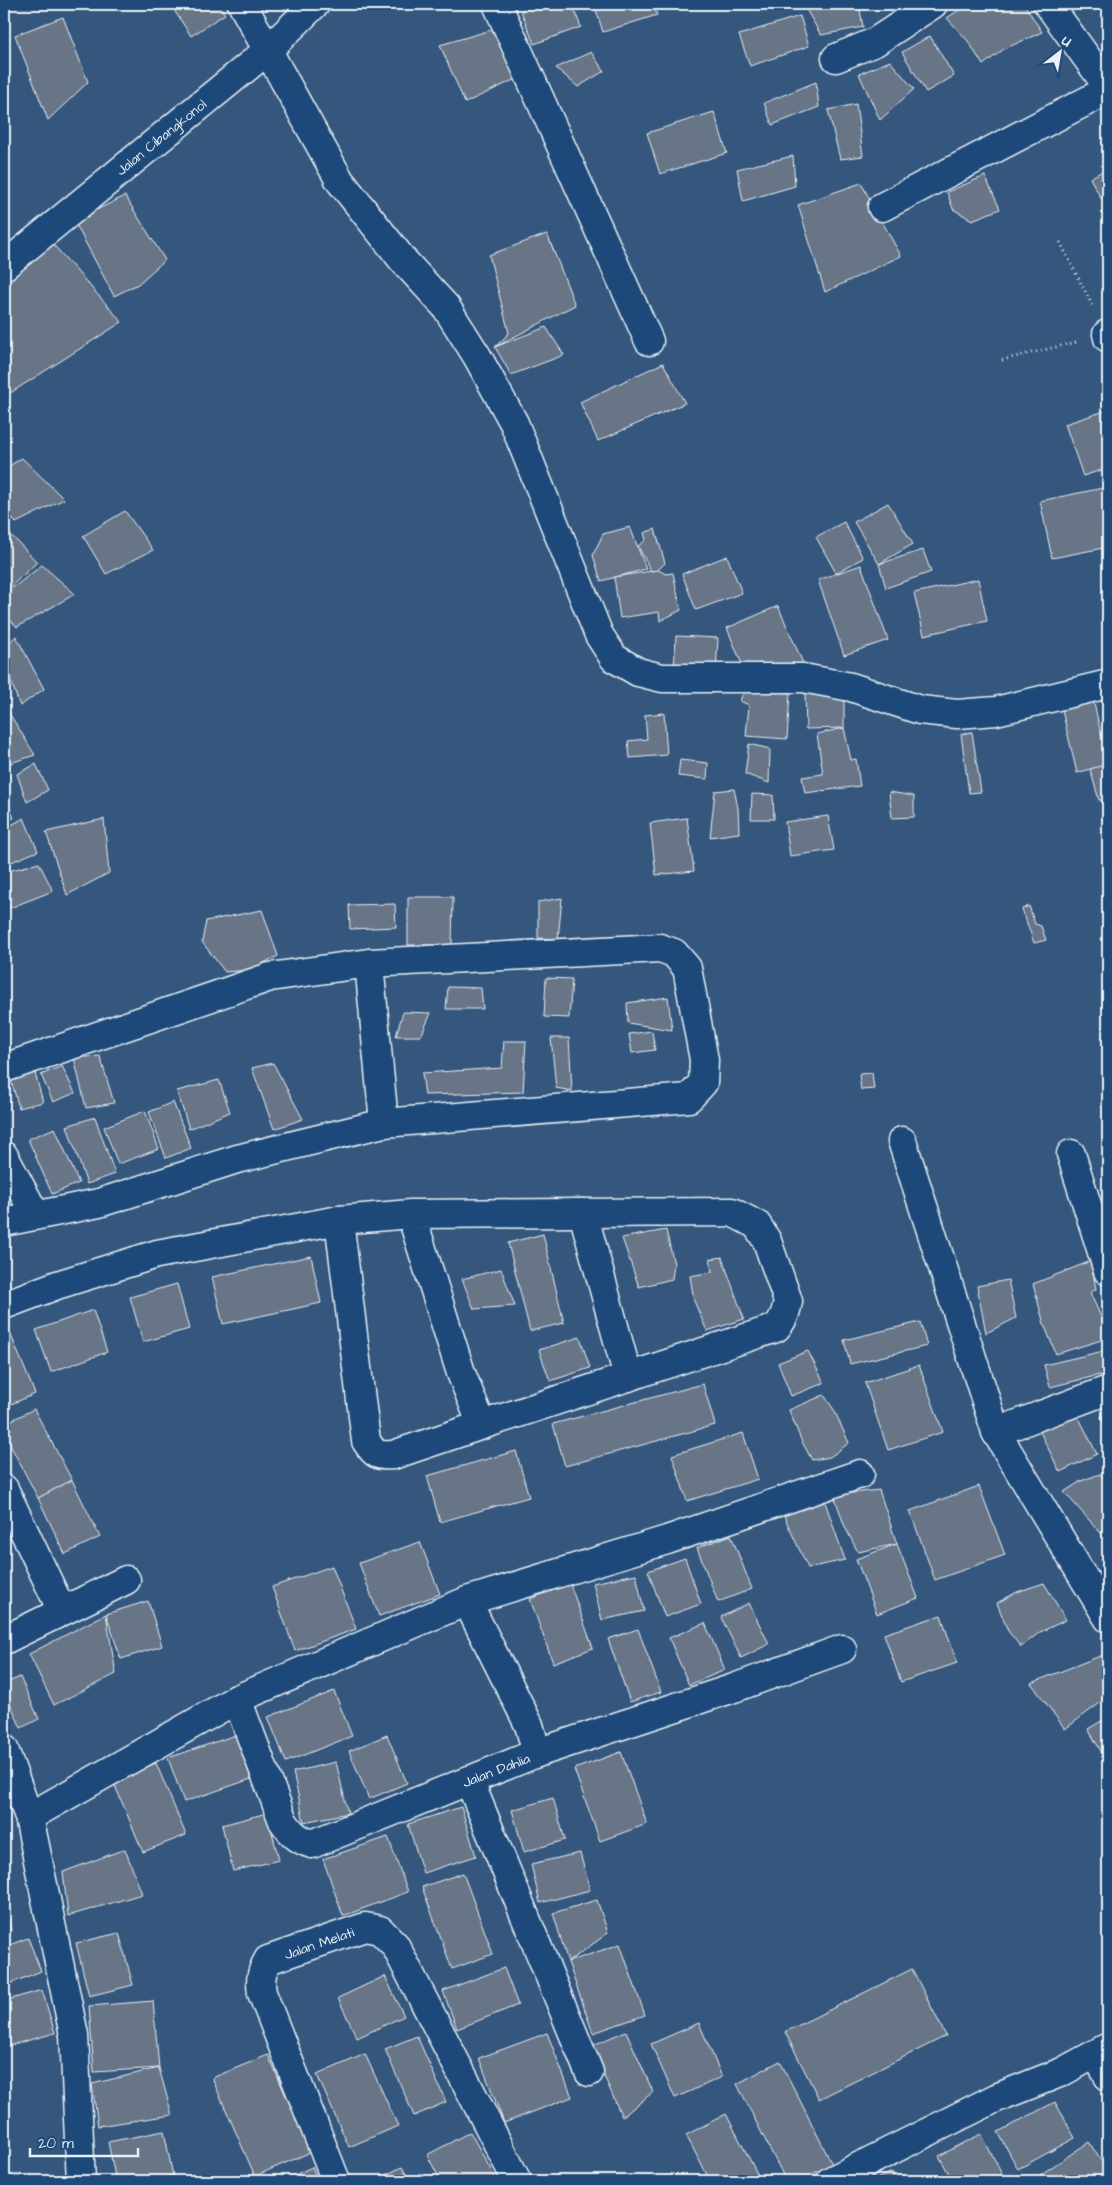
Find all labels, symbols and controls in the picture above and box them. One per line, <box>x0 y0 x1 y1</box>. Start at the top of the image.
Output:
north arrow <box>1034 28 1084 78</box>
text: U <box>1058 31 1075 52</box>
street label: Jalan Cibangkonol <box>112 95 211 181</box>
street label: Jalan Dahlia <box>460 1749 533 1793</box>
street label: Jalan Melati <box>282 1923 357 1965</box>
scale bar <box>30 2125 138 2157</box>
text: 20 m <box>38 2133 74 2154</box>

